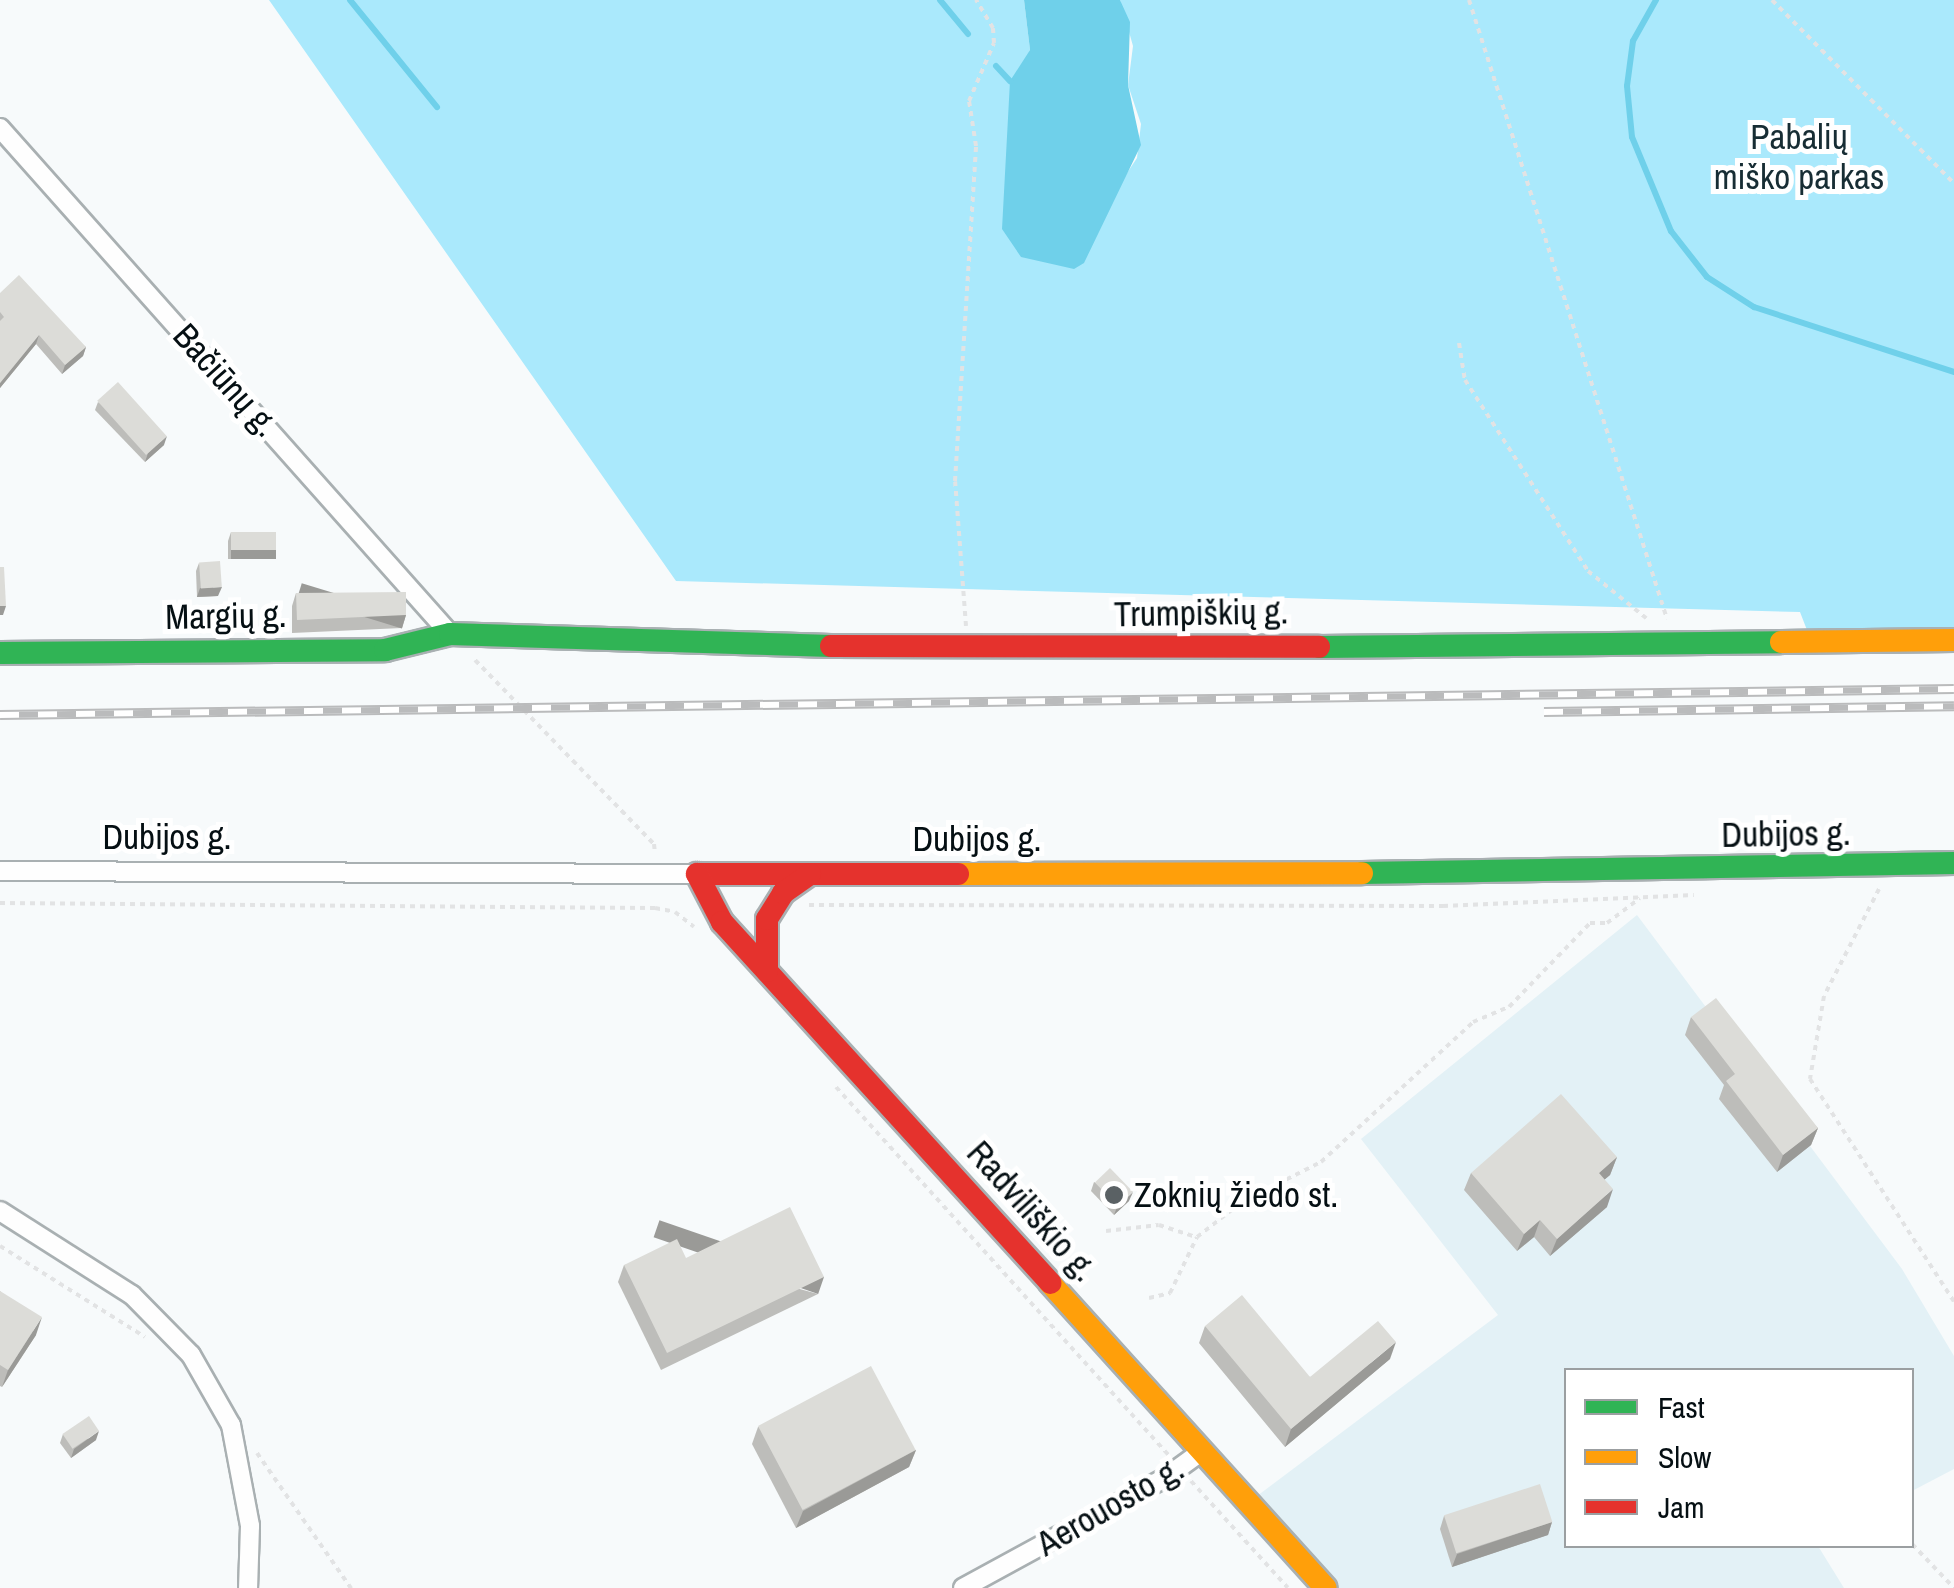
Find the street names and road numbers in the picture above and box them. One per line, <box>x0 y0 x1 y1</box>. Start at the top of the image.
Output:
street label: Bačiūnų g. <box>164 315 288 445</box>
street label: Trumpiškių g. <box>1113 590 1289 636</box>
street label: Margių g. <box>165 594 287 638</box>
street label: Dubijos g. <box>1721 812 1851 856</box>
street label: Dubijos g. <box>102 816 232 858</box>
street label: Dubijos g. <box>912 818 1042 860</box>
street label: Radviliškio g. <box>958 1132 1106 1290</box>
street label: Aerouosto g. <box>1029 1447 1191 1565</box>

